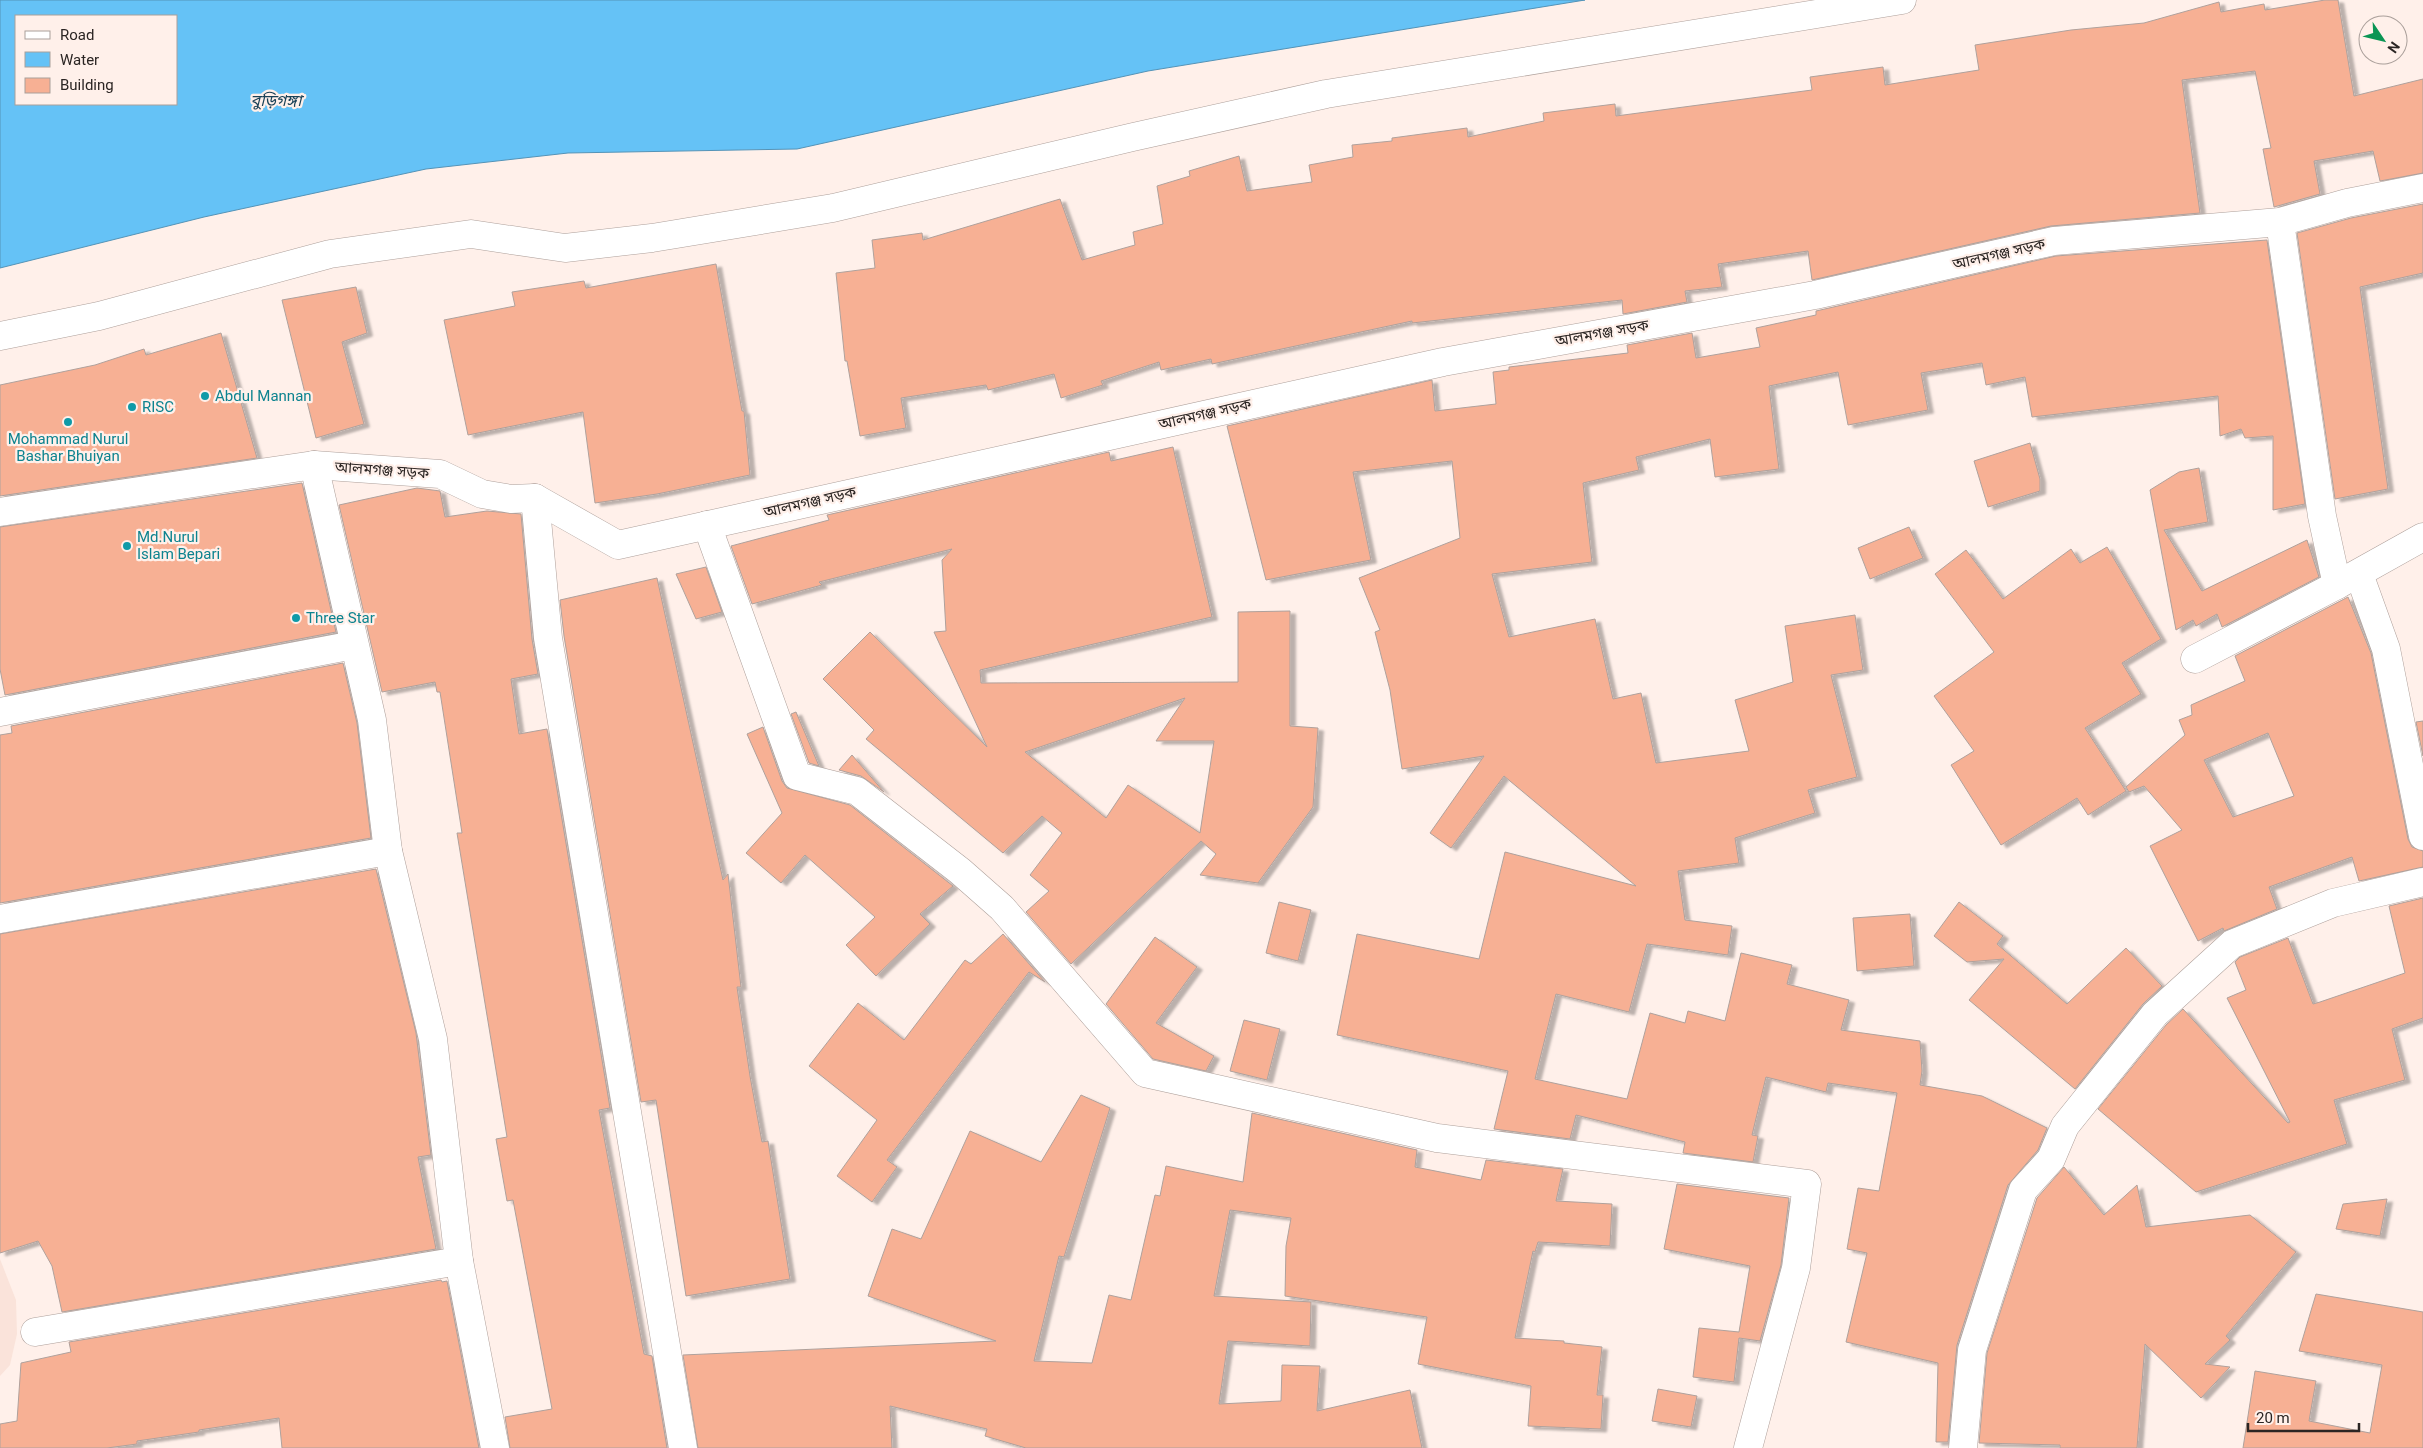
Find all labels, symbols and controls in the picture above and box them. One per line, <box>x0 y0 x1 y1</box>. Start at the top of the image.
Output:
legend <box>15 15 178 105</box>
north arrow <box>2358 15 2408 65</box>
text: Road <box>60 26 94 44</box>
text: N <box>2384 39 2403 56</box>
text: Water <box>60 51 99 69</box>
text: Building <box>60 76 114 94</box>
water label: বুড়িগঙ্গা <box>251 91 304 110</box>
street label: আলমগঞ্জ সড়ক <box>1950 234 2048 274</box>
street label: আলমগঞ্জ সড়ক <box>1553 316 1651 350</box>
place label: Abdul Mannan <box>215 387 312 405</box>
marker: Abdul Mannan <box>199 390 211 402</box>
street label: আলমগঞ্জ সড়ক <box>1156 394 1254 434</box>
place label: RISC <box>142 398 174 416</box>
marker: RISC <box>126 401 138 413</box>
marker: Mohammad Nurul Bashar Bhuiyan <box>62 416 74 428</box>
place label: Mohammad Nurul Bashar Bhuiyan <box>8 430 128 465</box>
street label: আলমগঞ্জ সড়ক <box>333 458 431 482</box>
street label: আলমগঞ্জ সড়ক <box>761 482 859 522</box>
place label: Md.Nurul Islam Bepari <box>137 528 220 563</box>
marker: Md.Nurul Islam Bepari <box>121 540 133 552</box>
place label: Three Star <box>306 609 375 627</box>
marker: Three Star <box>290 612 302 624</box>
scale bar <box>2248 1400 2359 1432</box>
text: 20 m <box>2256 1409 2290 1427</box>

